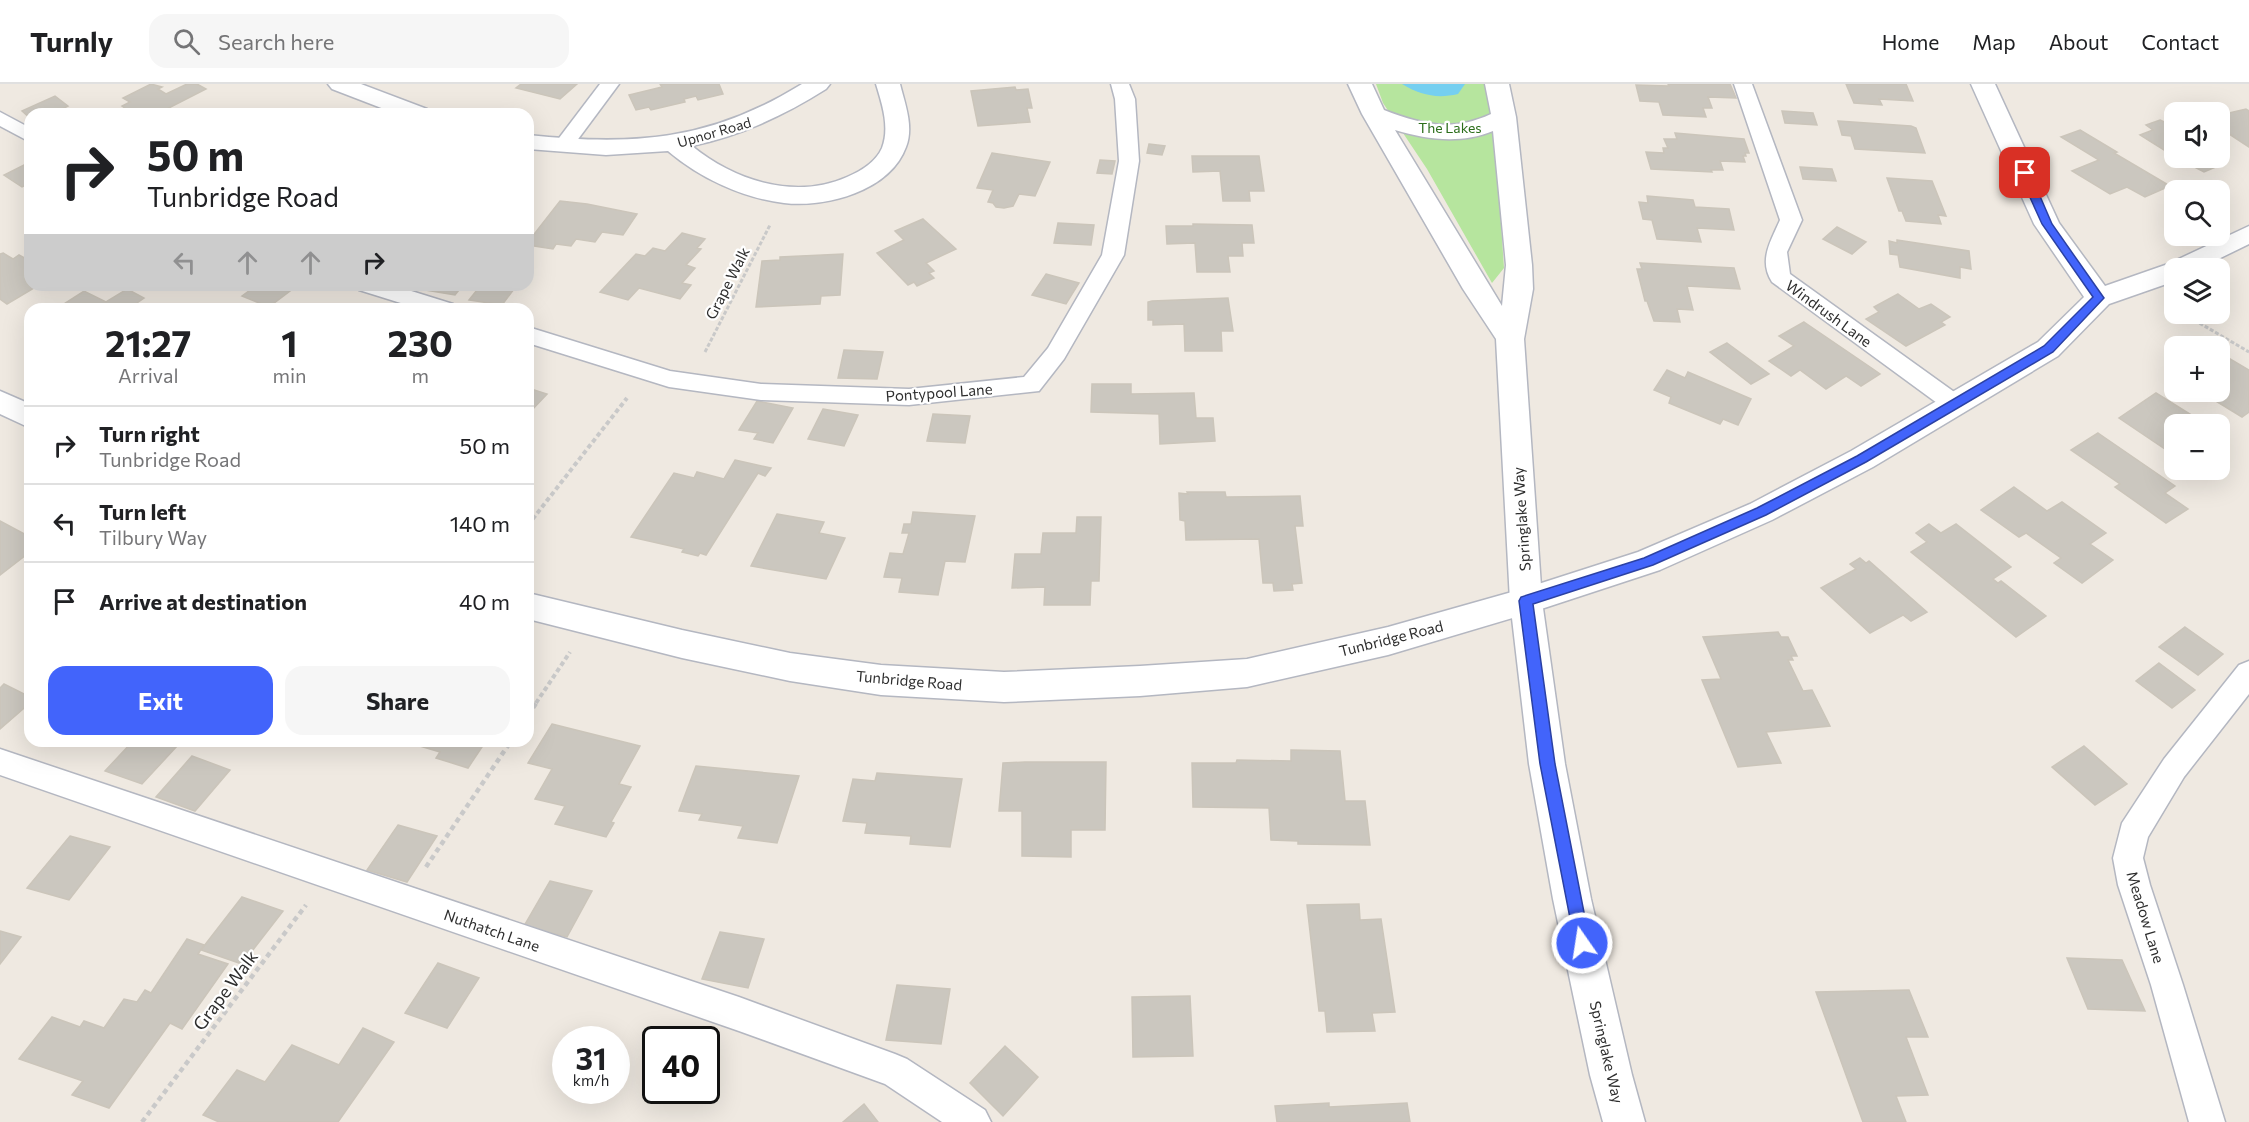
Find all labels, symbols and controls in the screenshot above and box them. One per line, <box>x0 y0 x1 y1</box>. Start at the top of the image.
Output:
search box <box>149 14 569 68</box>
text: Turnly <box>30 24 113 58</box>
icon: search <box>170 25 203 58</box>
text: Search here <box>218 28 334 55</box>
text: Home <box>1882 29 1939 54</box>
text: Map <box>1972 29 2016 54</box>
text: About <box>2049 29 2108 54</box>
text: Contact <box>2141 29 2219 54</box>
map controls <box>2164 102 2230 480</box>
button: sound <box>2164 102 2230 168</box>
street label: Upnor Road <box>675 113 753 151</box>
park label: The Lakes <box>1418 119 1482 136</box>
text: 50 m <box>147 128 244 180</box>
icon: right <box>48 132 126 210</box>
pin <box>1999 147 2050 198</box>
icon: arrive <box>2008 156 2041 189</box>
text: Tunbridge Road <box>147 180 339 213</box>
button: search <box>2164 180 2230 246</box>
street label: Grape Walk <box>701 244 753 322</box>
icon: left <box>168 246 201 279</box>
icon: ahead <box>231 246 264 279</box>
icon: ahead <box>294 246 327 279</box>
icon: right <box>357 246 390 279</box>
button: layers <box>2164 258 2230 324</box>
street label: Windrush Lane <box>1782 276 1876 350</box>
text: 21:27 <box>105 320 191 364</box>
text: 1 <box>281 320 298 364</box>
text: 230 <box>388 320 453 364</box>
button: + <box>2164 336 2230 402</box>
text: Arrival <box>118 363 178 387</box>
text: min <box>272 363 307 387</box>
text: m <box>412 363 429 387</box>
street label: Pontypool Lane <box>885 379 993 405</box>
button: − <box>2164 414 2230 480</box>
text: Turn right <box>99 420 200 447</box>
icon: right <box>48 429 81 462</box>
text: 50 m <box>460 432 510 459</box>
text: Tunbridge Road <box>99 447 241 471</box>
street label: Springlake Way <box>1508 466 1534 572</box>
text: Turn left <box>99 498 186 525</box>
icon: left <box>48 507 81 540</box>
text: 140 m <box>450 510 510 537</box>
text: Tilbury Way <box>99 525 207 549</box>
icon: arrive <box>48 585 81 618</box>
text: Arrive at destination <box>99 588 307 615</box>
text: 40 m <box>459 588 510 615</box>
street label: Tunbridge Road <box>1337 616 1445 660</box>
button: Exit <box>48 666 273 735</box>
button: Share <box>285 666 510 735</box>
street label: Tunbridge Road <box>855 666 963 694</box>
street label: Meadow Lane <box>2123 869 2169 965</box>
street label: Nuthatch Lane <box>442 905 542 955</box>
position arrow <box>1550 911 1614 975</box>
street label: Grape Walk <box>188 946 262 1034</box>
street label: Springlake Way <box>1586 999 1628 1105</box>
speed limit sign: 40 <box>642 1026 720 1104</box>
text: 31 <box>575 1039 607 1076</box>
text: km/h <box>573 1071 609 1089</box>

